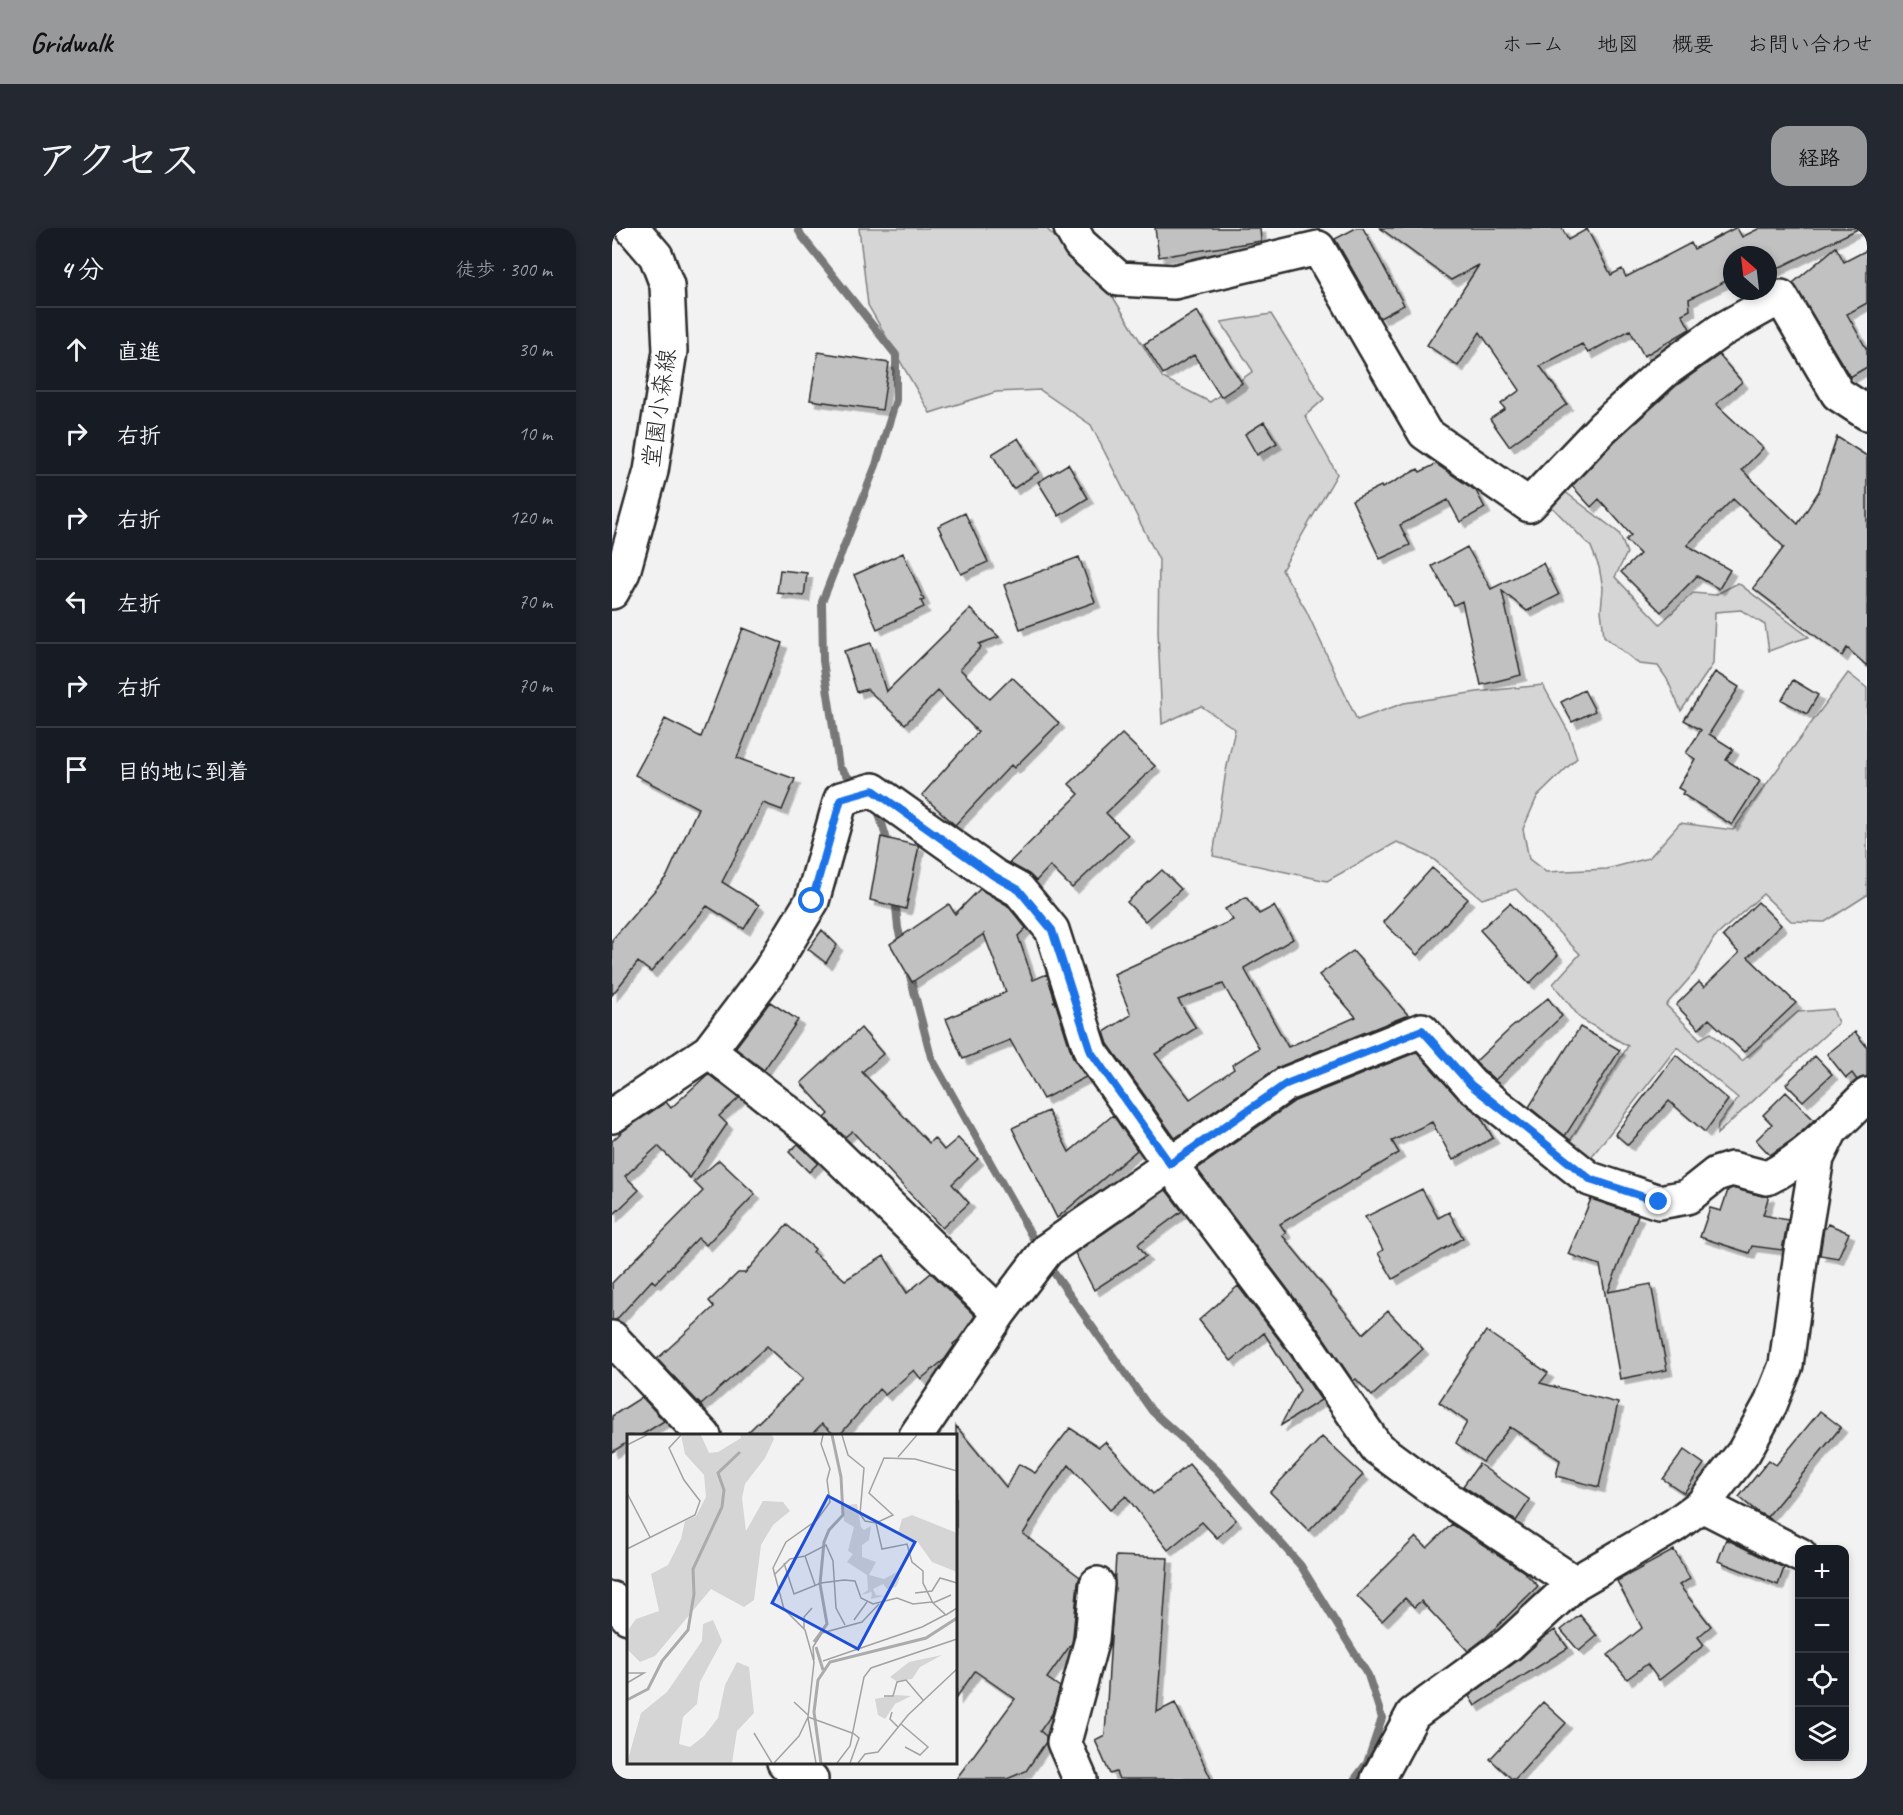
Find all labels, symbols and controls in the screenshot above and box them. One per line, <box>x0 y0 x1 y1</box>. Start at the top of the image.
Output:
text: Gridwalk <box>30 25 112 60</box>
text: ホーム <box>1502 31 1564 57</box>
text: 地図 <box>1597 31 1639 57</box>
text: 概要 <box>1672 31 1714 57</box>
text: お問い合わせ <box>1747 31 1873 57</box>
button: 経路 <box>1771 126 1867 186</box>
text: アクセス <box>36 134 201 187</box>
north arrow <box>1723 246 1777 300</box>
text: 4 分 <box>60 253 104 286</box>
text: 徒歩 · 300 m <box>456 257 552 282</box>
icon: ahead <box>60 333 93 366</box>
text: 30 m <box>518 337 552 362</box>
text: 直進 <box>117 338 161 366</box>
street label: 堂園小森線 <box>636 346 682 470</box>
icon: right <box>60 417 93 450</box>
text: 10 m <box>518 421 552 446</box>
text: 右折 <box>117 422 161 450</box>
icon: right <box>60 501 93 534</box>
text: 120 m <box>509 505 552 530</box>
text: 右折 <box>117 506 161 534</box>
icon: left <box>60 585 93 618</box>
text: 70 m <box>518 589 552 614</box>
text: 左折 <box>117 590 161 618</box>
icon: right <box>60 669 93 702</box>
text: 70 m <box>518 673 552 698</box>
text: 右折 <box>117 674 161 702</box>
icon: arrive <box>60 753 93 786</box>
text: 目的地に到着 <box>117 758 249 786</box>
route start <box>798 887 824 913</box>
route end <box>1645 1188 1671 1214</box>
inset map <box>627 1434 957 1764</box>
map controls <box>1795 1545 1849 1761</box>
button: + <box>1795 1545 1849 1599</box>
button: − <box>1795 1599 1849 1653</box>
button: locate <box>1795 1653 1849 1707</box>
button: layers <box>1795 1707 1849 1761</box>

